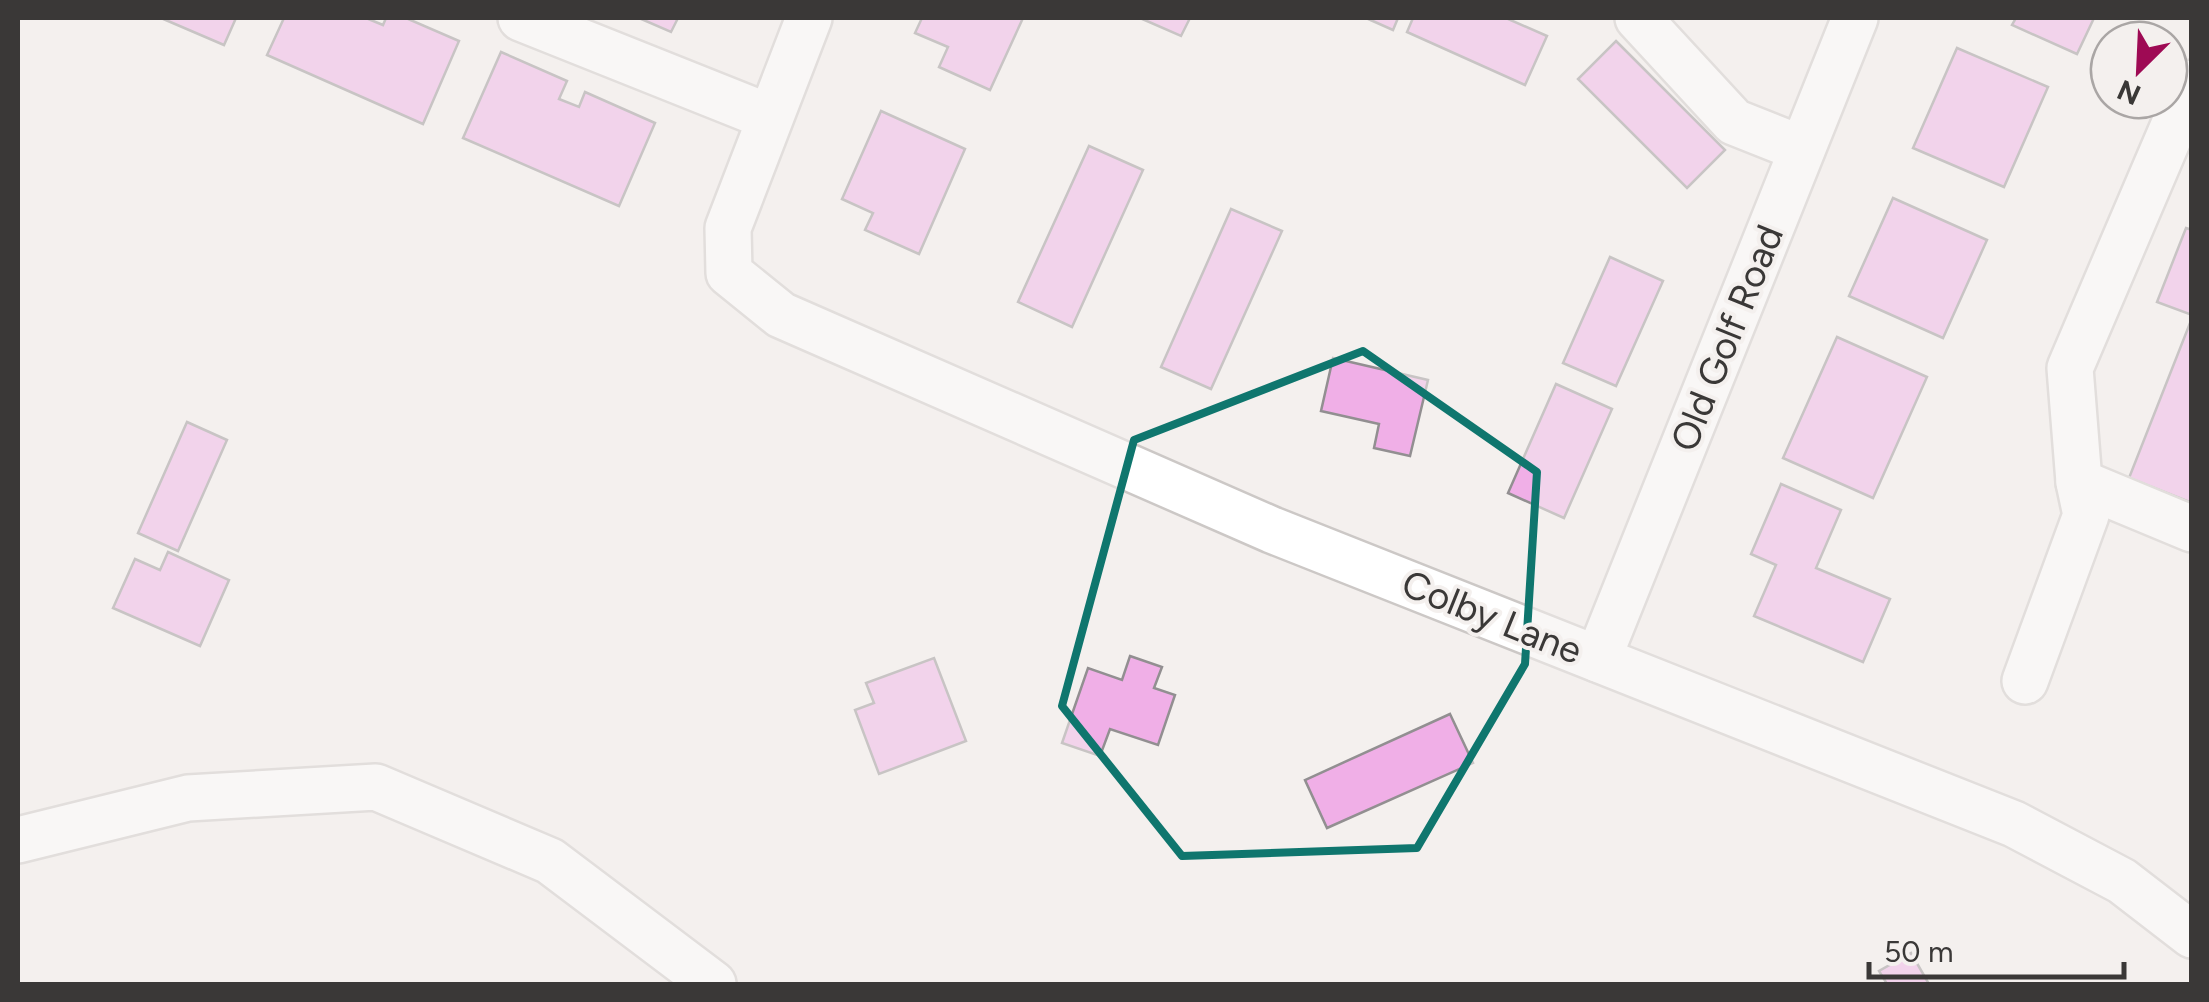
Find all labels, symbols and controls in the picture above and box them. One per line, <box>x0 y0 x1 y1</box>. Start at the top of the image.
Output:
north arrow <box>2089 20 2189 120</box>
text: N <box>2112 73 2146 113</box>
street label: Old Golf Road <box>1661 218 1793 458</box>
street label: Colby Lane <box>1395 560 1589 674</box>
scale bar <box>1869 917 2124 979</box>
text: 50 m <box>1884 933 1953 970</box>

